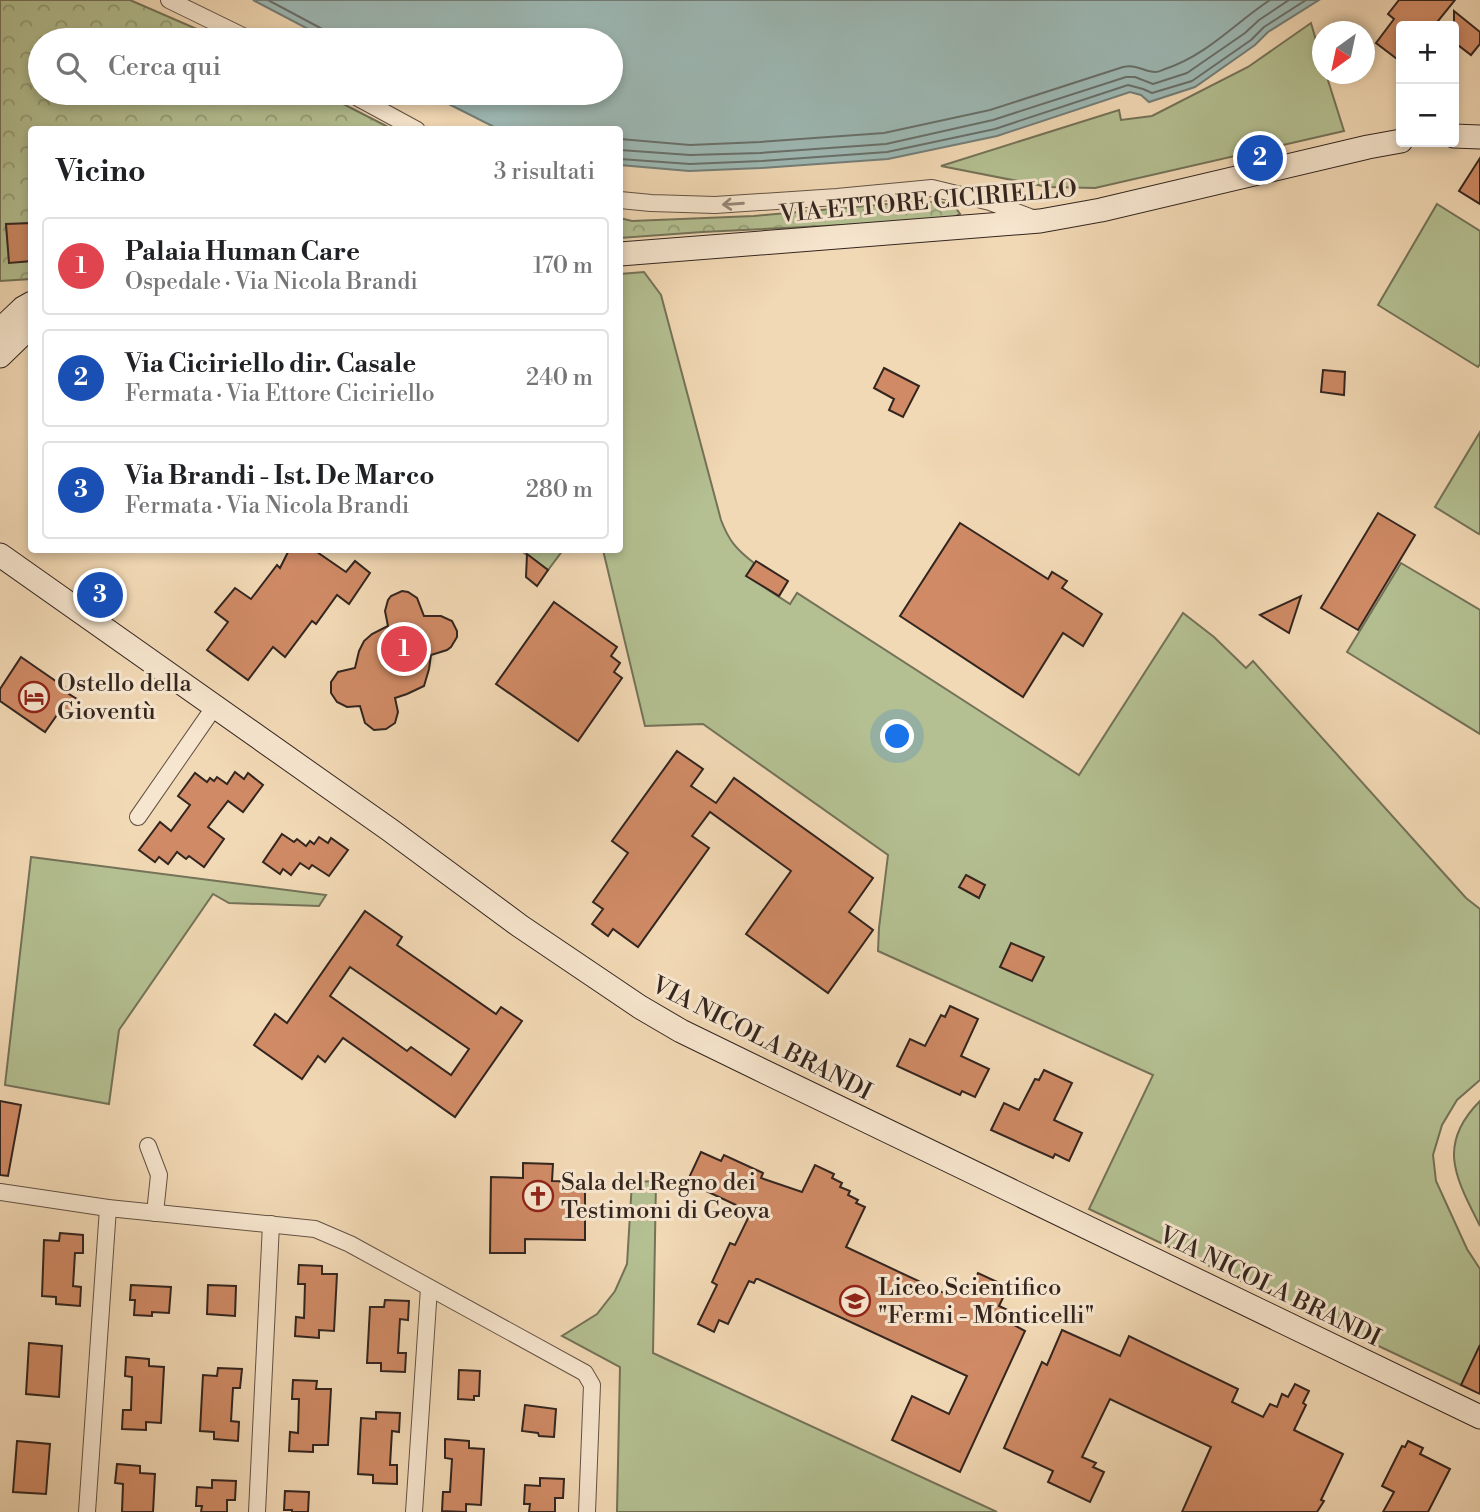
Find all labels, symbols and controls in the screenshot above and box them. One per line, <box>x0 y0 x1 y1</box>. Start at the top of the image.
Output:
north arrow <box>1312 21 1375 84</box>
map controls <box>1396 21 1459 147</box>
button: + <box>1396 21 1459 84</box>
search box <box>28 28 623 105</box>
icon: search <box>52 48 90 86</box>
text: Cerca qui <box>108 51 221 83</box>
button: − <box>1396 84 1459 147</box>
pin: 2 <box>1237 132 1283 184</box>
text: Vicino <box>56 153 146 191</box>
text: 3 risultati <box>494 158 595 186</box>
street label: VIA ETTORE CICIRIELLO <box>777 174 1078 230</box>
one-way arrow <box>722 197 745 210</box>
text: Palaia Human Care <box>125 236 360 268</box>
text: 1 <box>75 252 87 280</box>
text: 170 m <box>533 252 593 280</box>
text: Ospedale · Via Nicola Brandi <box>125 268 418 296</box>
text: Via Ciciriello dir. Casale <box>125 348 416 380</box>
text: 2 <box>74 364 88 392</box>
text: 240 m <box>526 364 593 392</box>
text: Fermata · Via Ettore Ciciriello <box>125 380 435 408</box>
text: Via Brandi - Ist. De Marco <box>125 460 435 492</box>
text: 3 <box>74 476 88 504</box>
text: 280 m <box>526 476 593 504</box>
text: Fermata · Via Nicola Brandi <box>125 492 409 520</box>
pin: 3 <box>77 569 123 621</box>
pin: 1 <box>381 623 427 675</box>
place label: Ostello della Gioventù <box>57 669 192 727</box>
hotel icon: Ostello della Gioventù <box>17 680 51 714</box>
your location <box>880 719 914 753</box>
street label: VIA NICOLA BRANDI <box>646 970 877 1107</box>
place label: Sala del Regno dei Testimoni di Geova <box>561 1168 771 1226</box>
church icon: Sala del Regno dei Testimoni di Geova <box>521 1179 555 1213</box>
street label: VIA NICOLA BRANDI <box>1153 1220 1385 1354</box>
place label: Liceo Scientifico "Fermi - Monticelli" <box>878 1273 1094 1331</box>
school or university icon: Liceo Scientifico "Fermi - Monticelli" <box>838 1284 872 1318</box>

